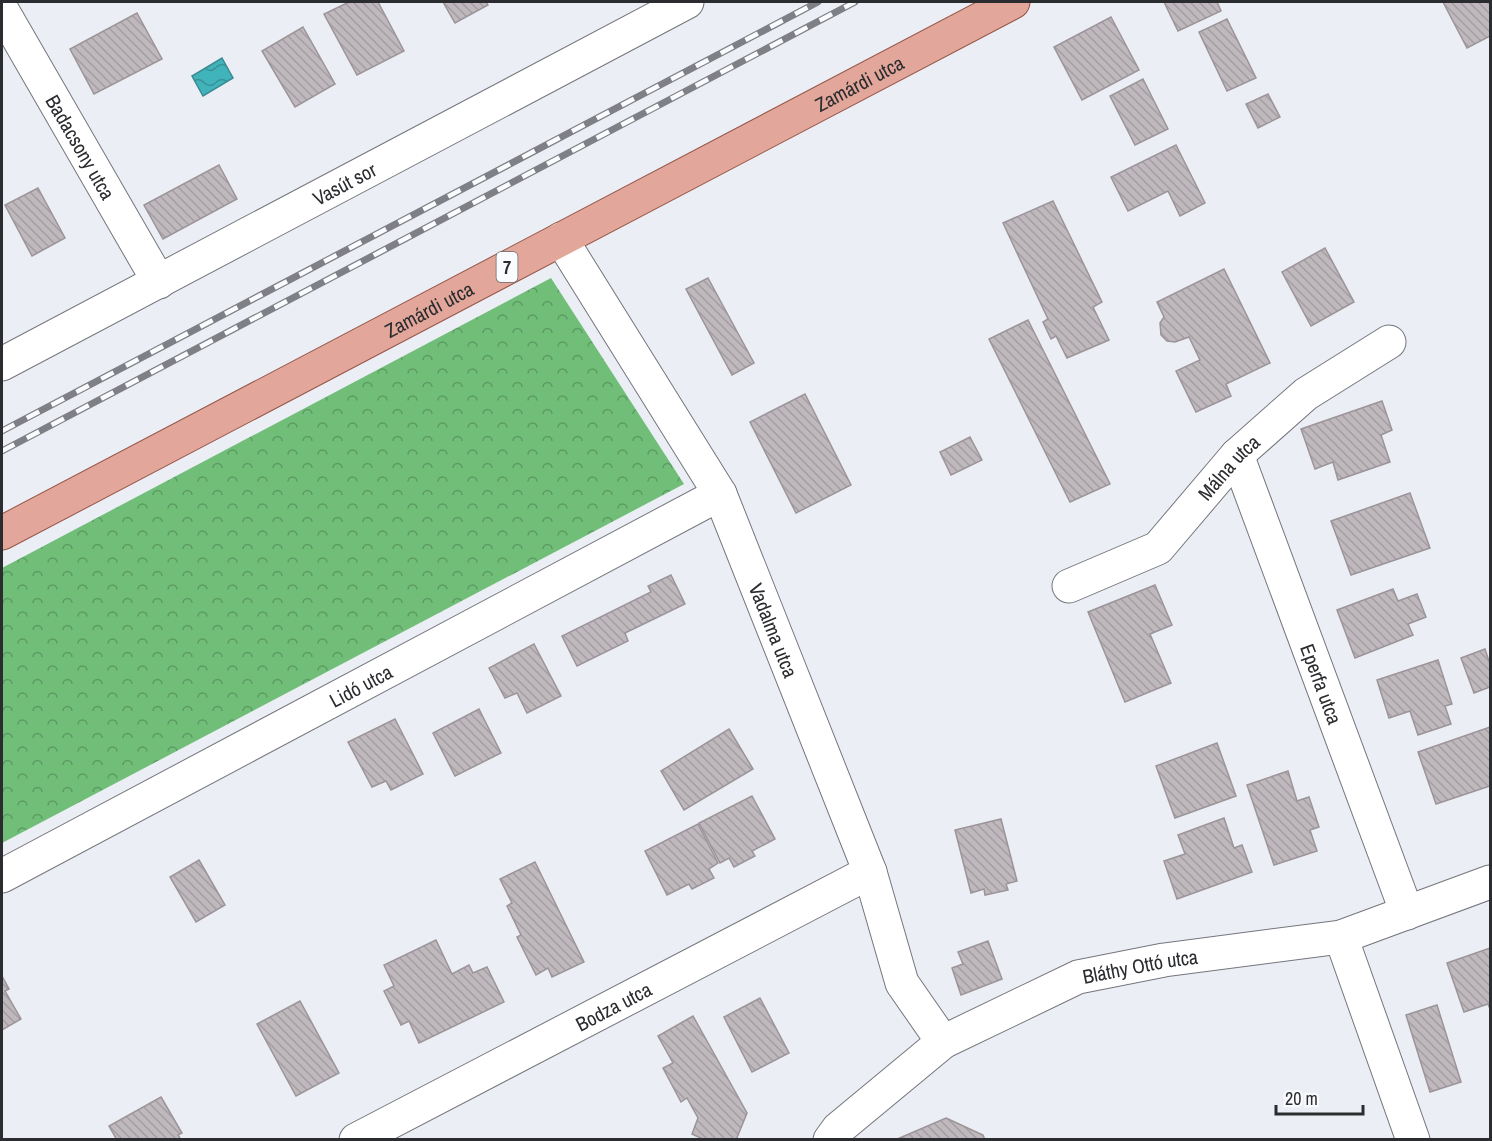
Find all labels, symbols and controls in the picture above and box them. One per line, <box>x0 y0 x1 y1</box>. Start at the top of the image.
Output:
street label: Zamárdi utca <box>810 48 908 117</box>
street label: Badacsony utca <box>40 90 122 204</box>
street label: Vasút sor <box>308 155 381 211</box>
road number: 7 <box>496 252 518 282</box>
street label: Zamárdi utca <box>380 274 478 343</box>
street label: Málna utca <box>1191 428 1265 506</box>
street label: Vadalma utca <box>743 579 805 681</box>
street label: Eperfa utca <box>1295 640 1349 728</box>
street label: Lidó utca <box>324 658 397 713</box>
street label: Bláthy Ottó utca <box>1080 942 1199 989</box>
street label: Bodza utca <box>571 975 656 1037</box>
scale bar <box>1276 1078 1363 1116</box>
text: 20 m <box>1285 1086 1318 1111</box>

